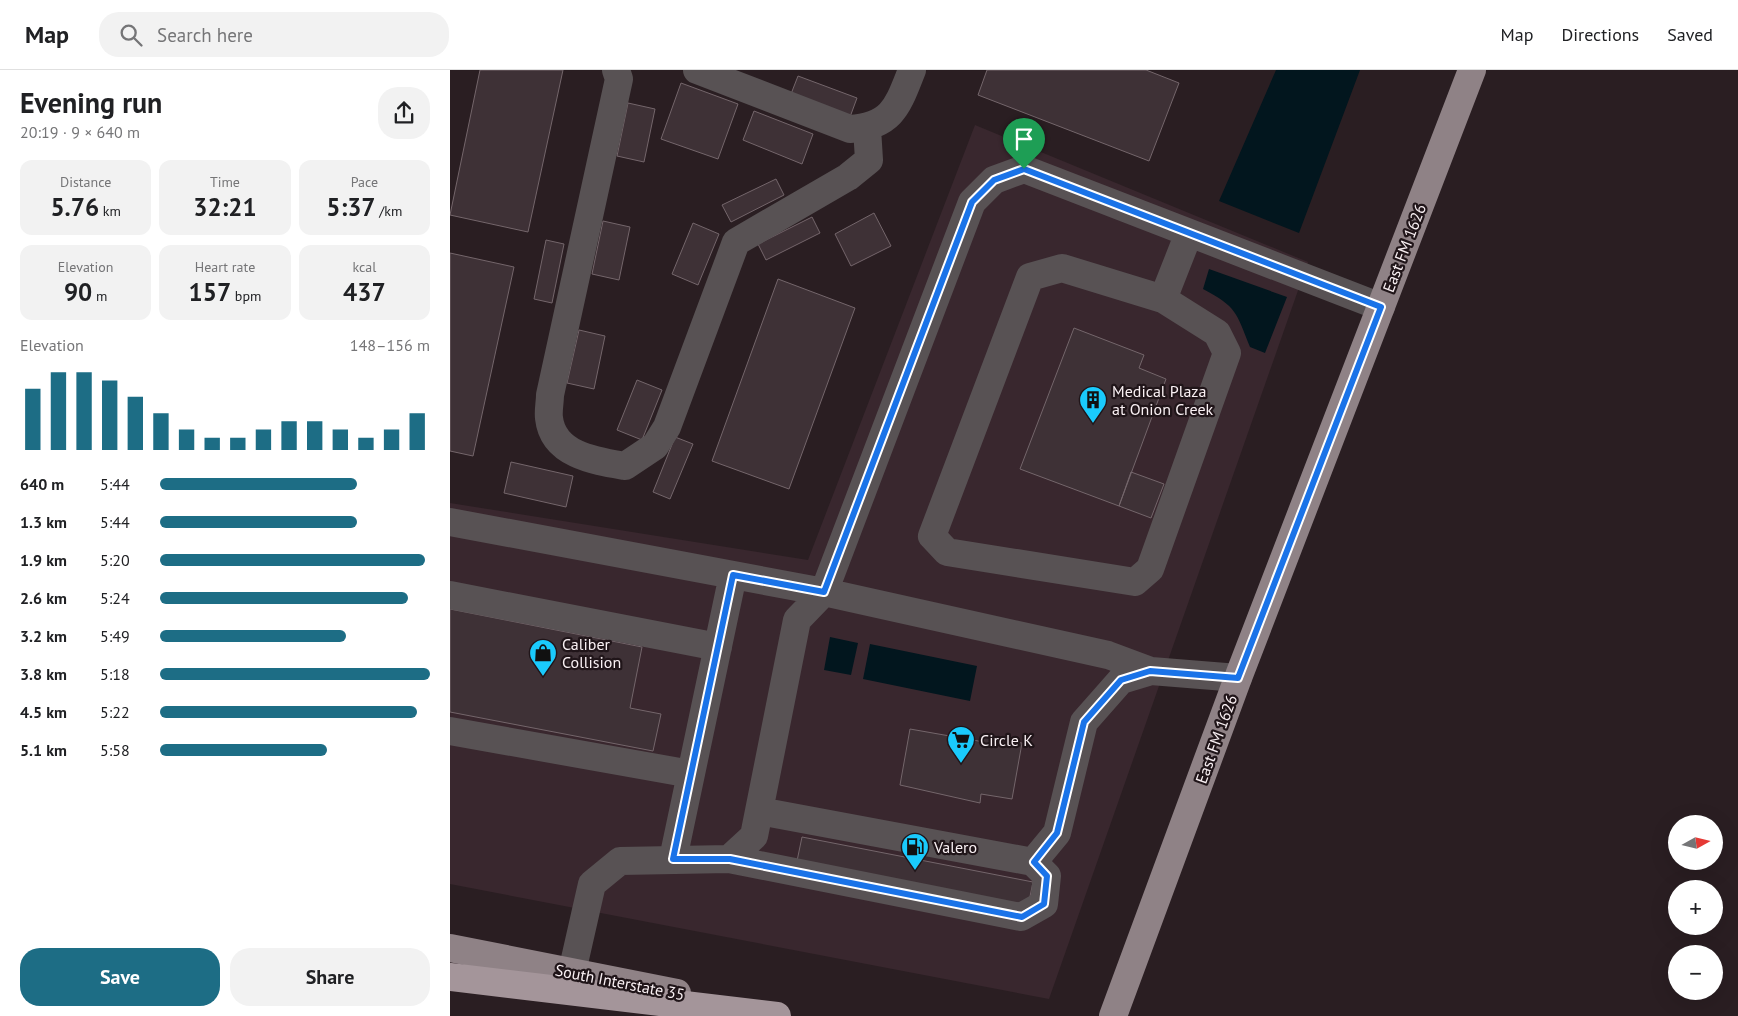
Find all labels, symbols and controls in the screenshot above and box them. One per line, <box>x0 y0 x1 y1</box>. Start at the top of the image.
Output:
search box <box>99 12 449 57</box>
text: Map <box>25 19 69 50</box>
icon: search <box>117 21 145 49</box>
text: Search here <box>157 23 253 47</box>
text: Map <box>1501 23 1533 46</box>
text: Directions <box>1561 23 1639 46</box>
text: Saved <box>1667 23 1713 46</box>
text: Evening run <box>20 84 162 121</box>
button: share <box>378 87 430 139</box>
pin <box>1003 118 1045 169</box>
text: 20:19 · 9 × 640 m <box>20 122 140 142</box>
icon: arrive <box>1010 125 1038 153</box>
text: Distance <box>60 173 111 191</box>
text: Time <box>210 173 240 191</box>
text: Pace <box>351 173 378 191</box>
text: 5.76 <box>50 191 99 223</box>
text: 32:21 <box>193 191 257 223</box>
text: 5:37 <box>326 191 376 223</box>
street label: East FM 1626 <box>1378 201 1430 295</box>
text: km <box>99 202 121 220</box>
text: /km <box>376 202 402 220</box>
text: Elevation <box>58 258 114 276</box>
text: Heart rate <box>195 258 255 276</box>
text: kcal <box>352 258 376 276</box>
text: 90 <box>64 276 92 308</box>
text: 157 <box>189 276 231 308</box>
text: 437 <box>343 276 386 308</box>
text: m <box>92 287 107 305</box>
text: bpm <box>231 287 261 305</box>
text: Elevation <box>20 335 84 355</box>
text: 148–156 m <box>350 335 430 355</box>
place label: Medical Plaza at Onion Creek <box>1112 381 1214 419</box>
building icon: Medical Plaza at Onion Creek <box>1078 385 1108 424</box>
text: 640 m <box>20 474 64 494</box>
text: 5:44 <box>100 474 130 494</box>
text: 1.3 km <box>20 512 67 532</box>
text: 5:44 <box>100 512 130 532</box>
text: 1.9 km <box>20 550 67 570</box>
text: 5:20 <box>100 550 130 570</box>
text: 2.6 km <box>20 588 67 608</box>
text: 5:24 <box>100 588 130 608</box>
text: 3.2 km <box>20 626 67 646</box>
text: 5:49 <box>100 626 130 646</box>
place label: Caliber Collision <box>562 634 621 672</box>
shop icon: Caliber Collision <box>528 638 558 677</box>
text: 3.8 km <box>20 664 67 684</box>
text: 5:18 <box>100 664 130 684</box>
street label: East FM 1626 <box>1191 692 1241 786</box>
text: 4.5 km <box>20 702 67 722</box>
text: 5:22 <box>100 702 130 722</box>
supermarket icon: Circle K <box>946 725 976 764</box>
place label: Circle K <box>980 730 1033 750</box>
text: 5.1 km <box>20 740 67 760</box>
text: 5:58 <box>100 740 130 760</box>
north arrow <box>1668 815 1722 870</box>
map controls <box>1668 815 1723 1000</box>
fuel station icon: Valero <box>900 832 930 871</box>
place label: Valero <box>933 837 977 857</box>
button: + <box>1668 880 1723 935</box>
button: − <box>1668 945 1723 1000</box>
button: Save <box>20 948 220 1006</box>
button: Share <box>230 948 430 1006</box>
street label: South Interstate 35 <box>554 960 686 1004</box>

